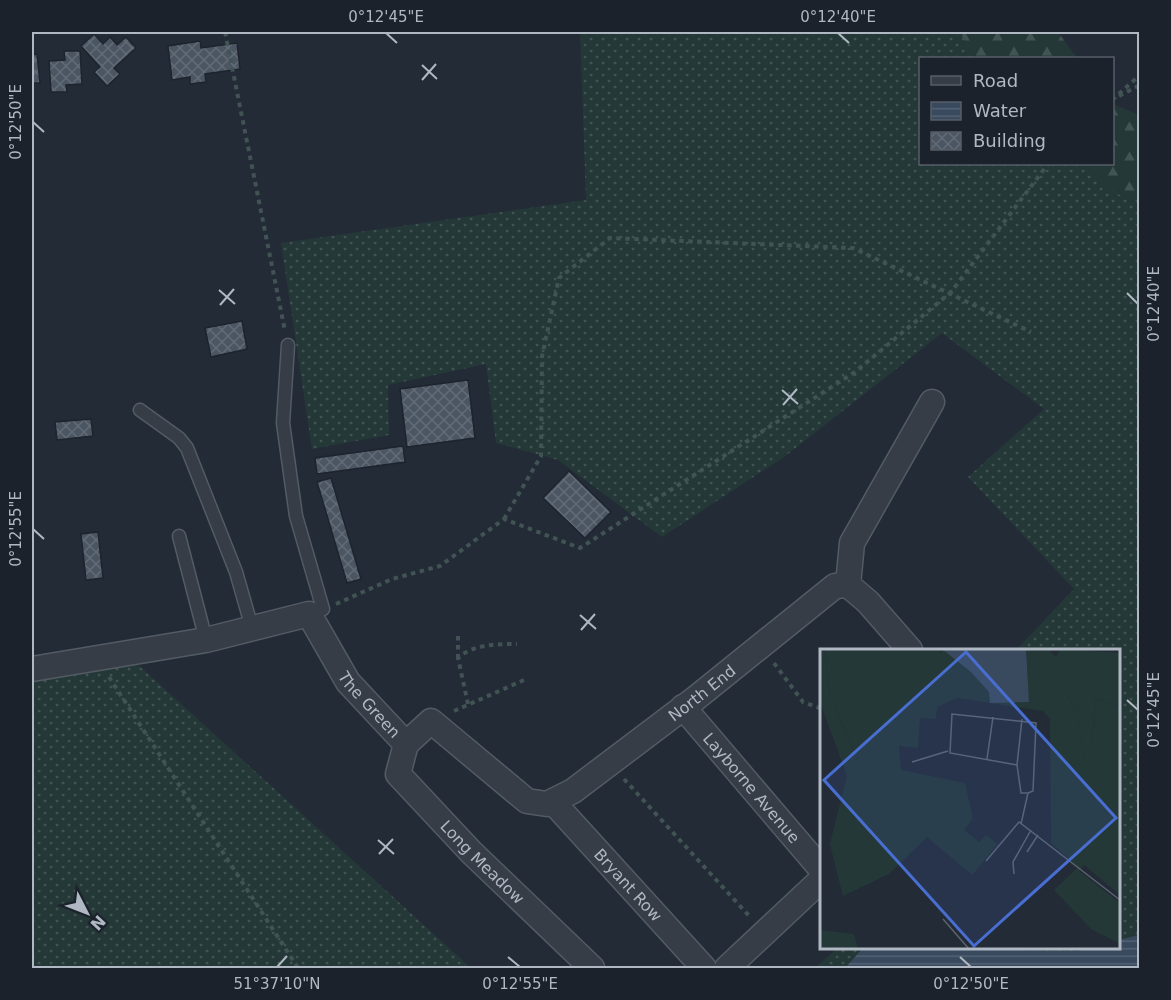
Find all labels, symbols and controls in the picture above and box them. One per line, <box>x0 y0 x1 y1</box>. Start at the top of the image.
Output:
text: 0°12'45"E <box>348 8 424 26</box>
text: 0°12'40"E <box>800 8 876 26</box>
legend <box>919 57 1114 165</box>
text: Road <box>973 70 1018 91</box>
text: 0°12'50"E <box>7 84 25 160</box>
text: Water <box>973 100 1027 121</box>
text: Building <box>973 130 1046 151</box>
text: 0°12'40"E <box>1145 266 1163 342</box>
text: 0°12'55"E <box>7 491 25 567</box>
inset map <box>820 649 1120 949</box>
street label: North End <box>665 661 739 726</box>
street label: The Green <box>334 667 404 742</box>
text: 0°12'45"E <box>1145 672 1163 748</box>
street label: Layborne Avenue <box>699 729 804 847</box>
street label: Long Meadow <box>436 817 528 908</box>
street label: Bryant Row <box>590 845 666 925</box>
north arrow <box>57 883 117 943</box>
text: N <box>86 911 109 934</box>
text: 51°37'10"N <box>233 975 321 993</box>
text: 0°12'55"E <box>482 975 558 993</box>
text: 0°12'50"E <box>933 975 1009 993</box>

